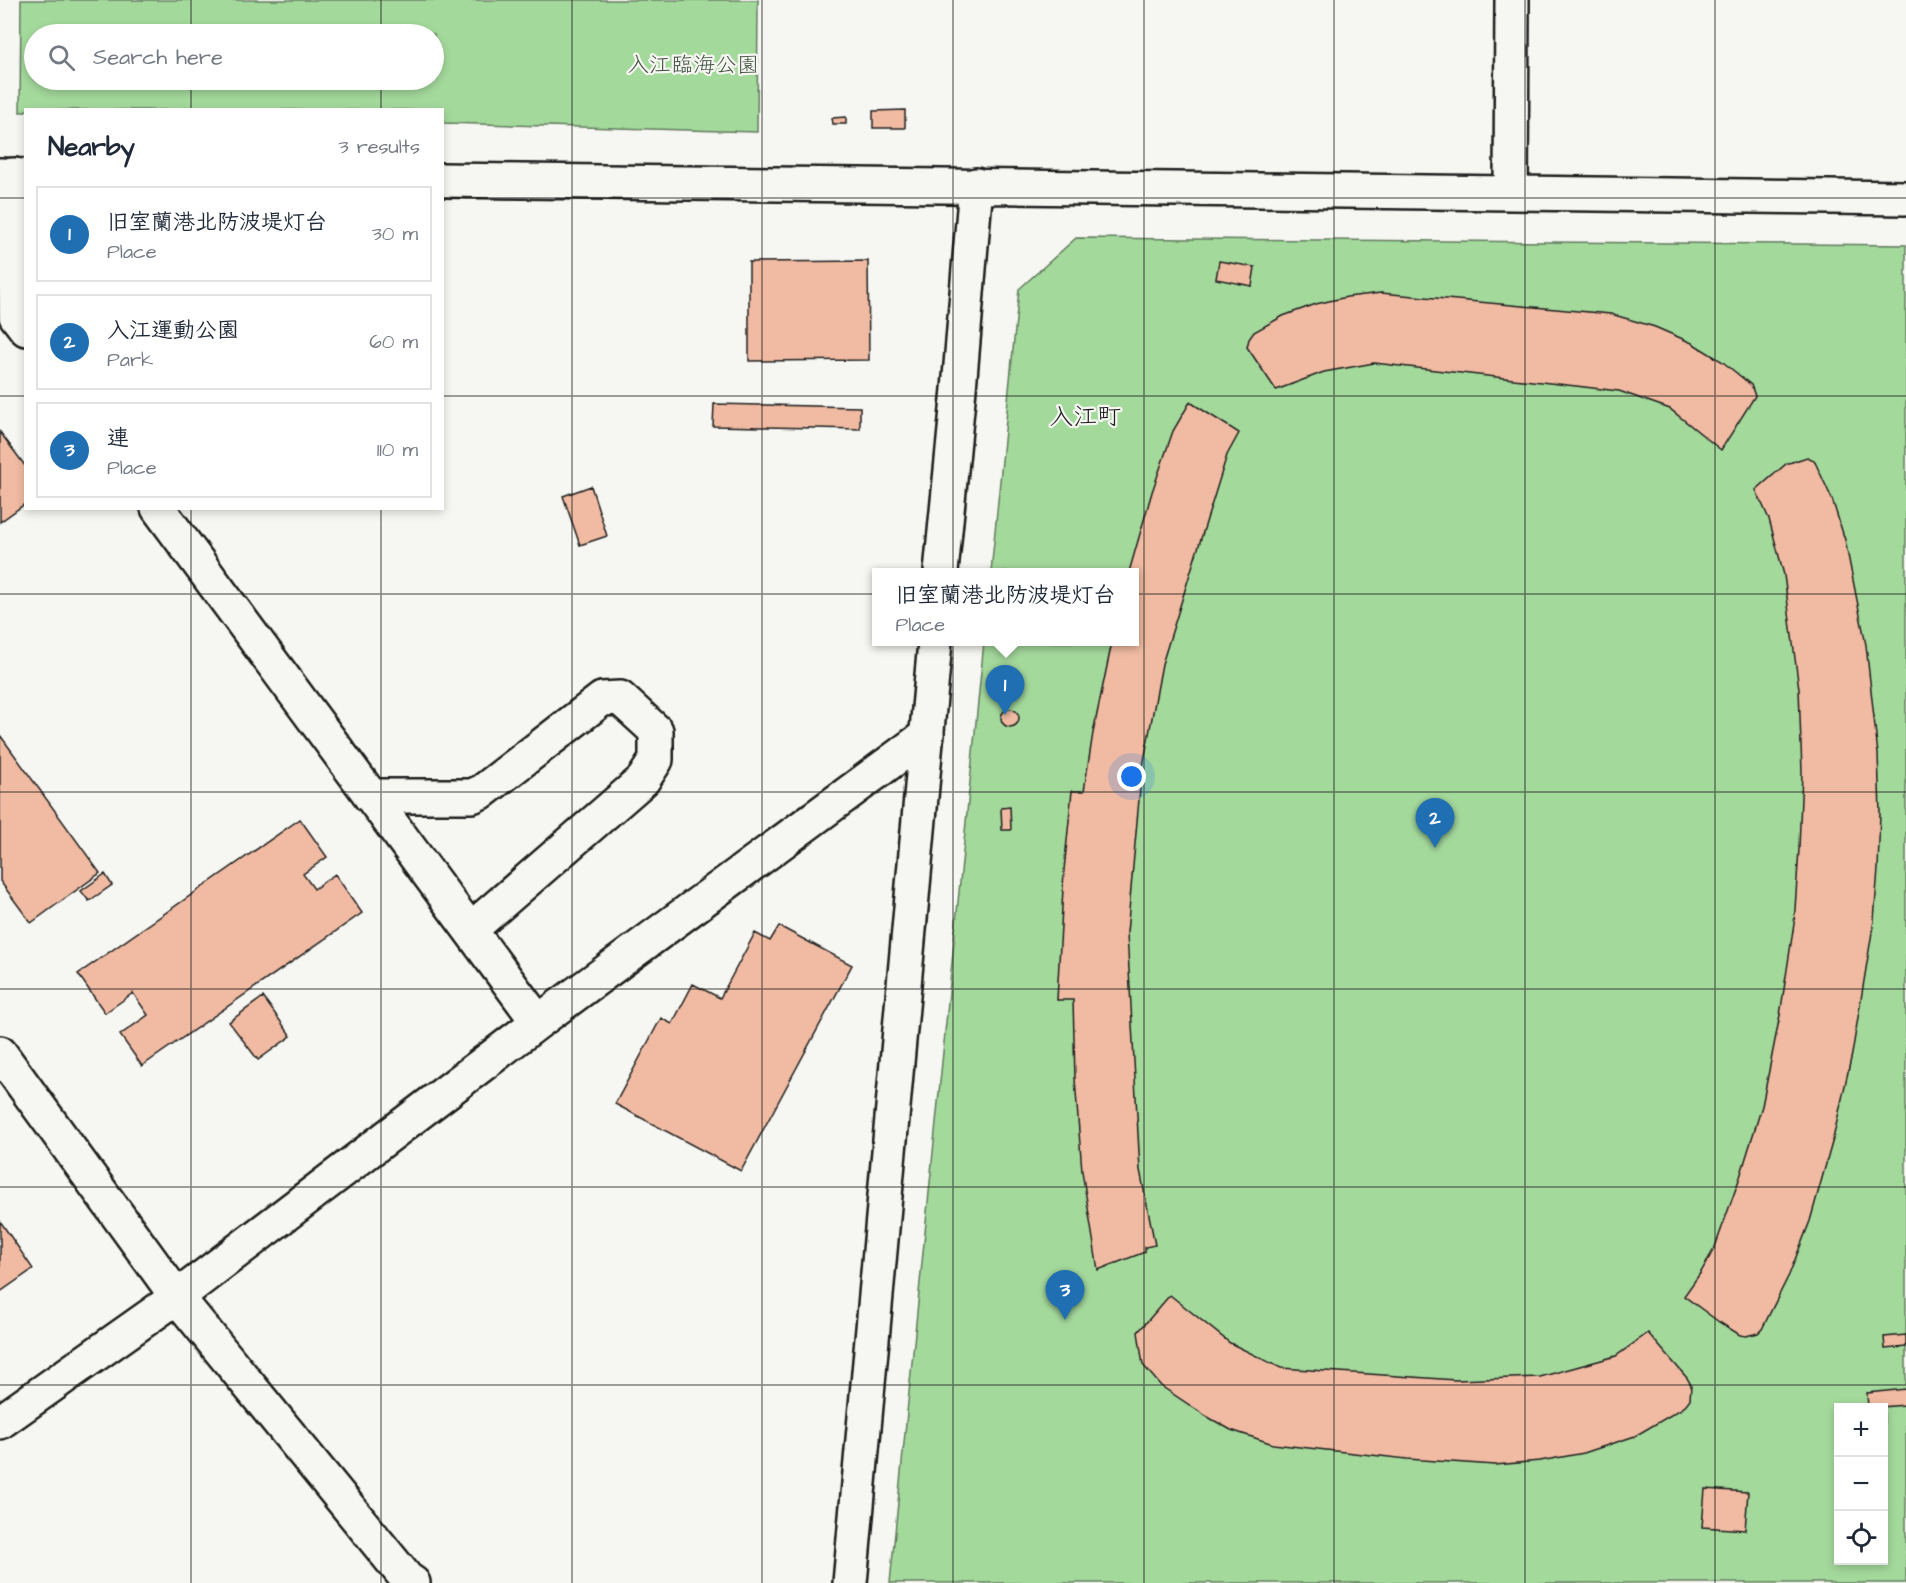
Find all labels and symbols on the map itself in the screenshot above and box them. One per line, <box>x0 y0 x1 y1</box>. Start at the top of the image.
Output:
park label: 入江臨海公園 <box>627 50 759 81</box>
district label: 入江町 <box>1049 400 1121 434</box>
pin: 1 <box>986 666 1024 715</box>
your location <box>1117 762 1146 791</box>
pin: 2 <box>1416 798 1454 848</box>
pin: 3 <box>1046 1270 1084 1320</box>

